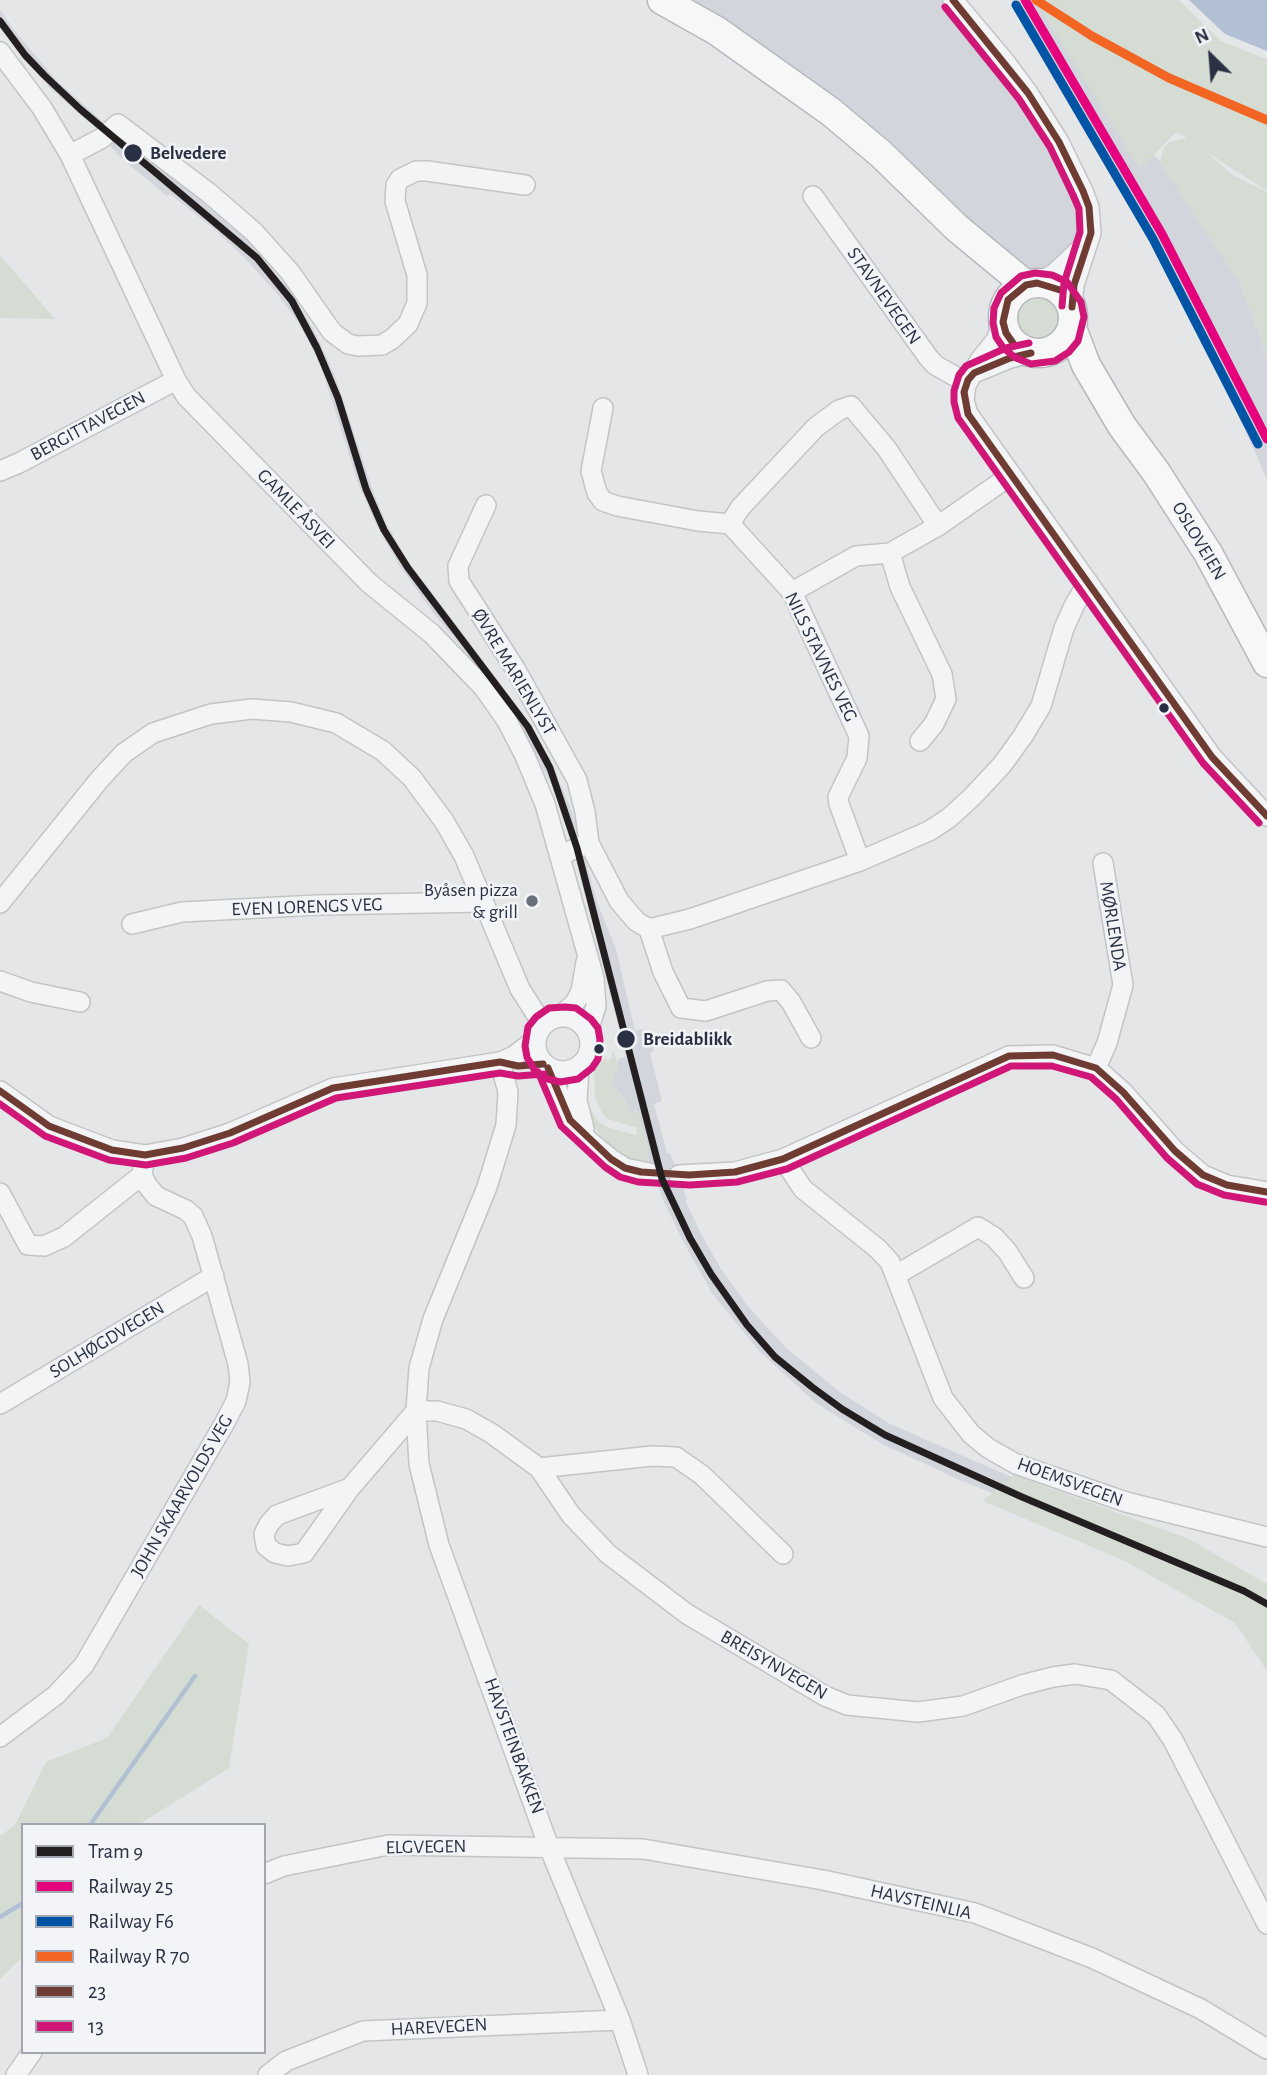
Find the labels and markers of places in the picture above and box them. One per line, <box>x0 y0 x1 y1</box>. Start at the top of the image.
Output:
marker: Belvedere <box>122 142 144 164</box>
place label: Belvedere <box>150 142 227 164</box>
unlabelled marker <box>1157 701 1171 715</box>
place label: Byåsen pizza & grill <box>424 879 518 923</box>
marker: Byåsen pizza & grill <box>524 893 540 909</box>
marker: Breidablikk <box>615 1028 637 1050</box>
place label: Breidablikk <box>643 1028 732 1050</box>
unlabelled marker <box>592 1042 606 1056</box>

